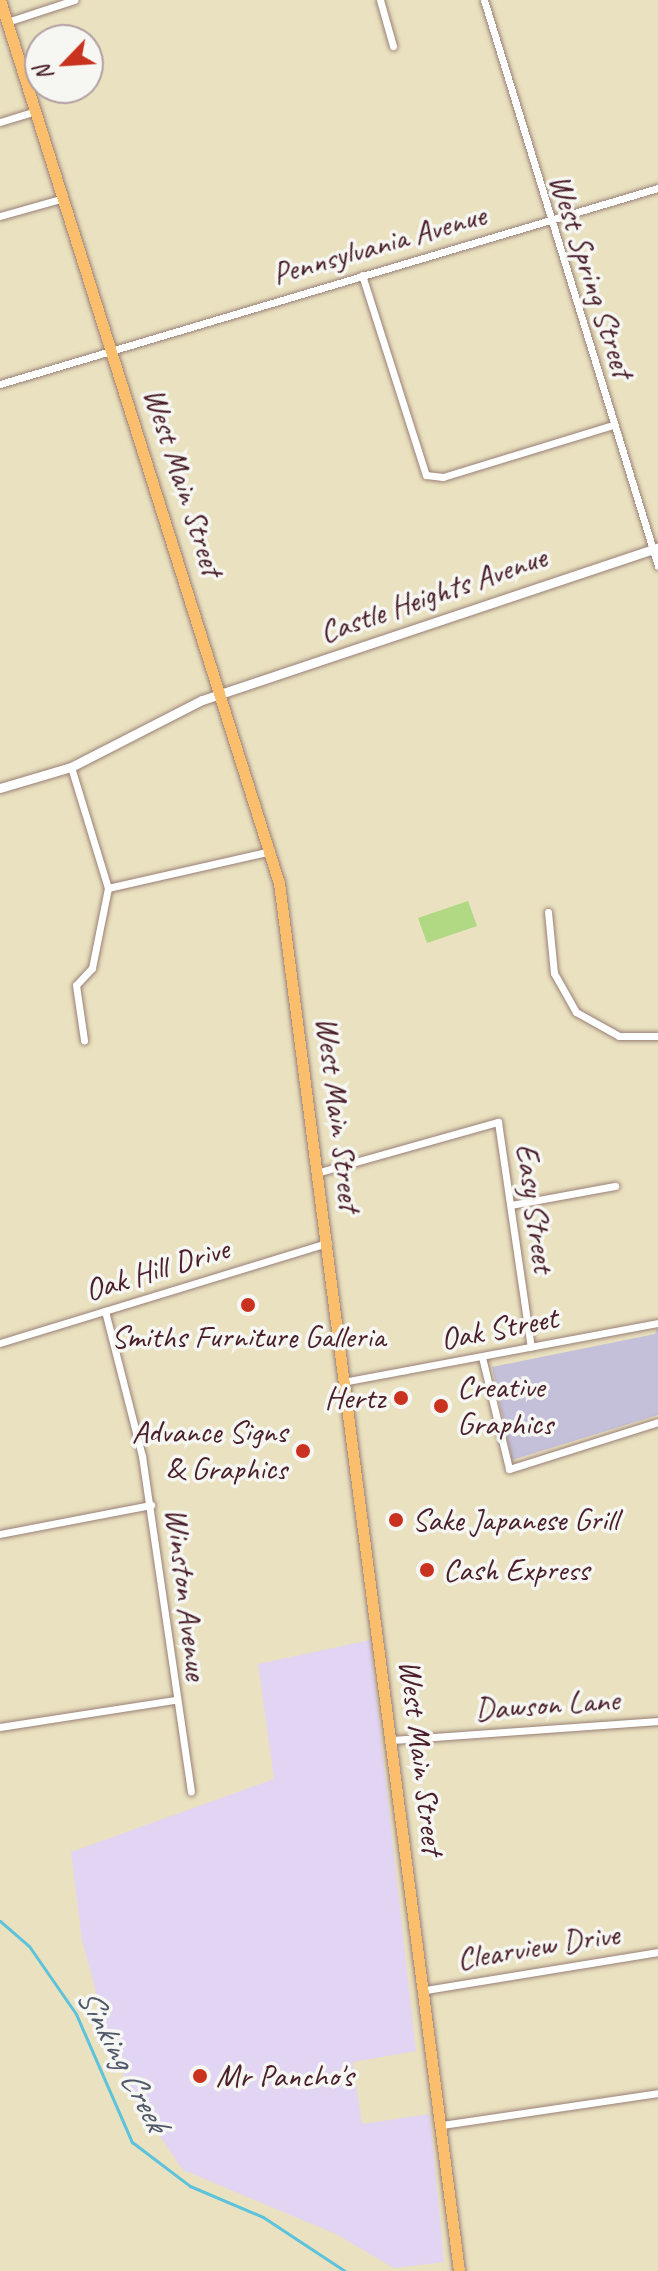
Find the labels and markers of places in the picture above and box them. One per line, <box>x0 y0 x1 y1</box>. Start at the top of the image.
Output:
marker: Smiths Furniture Galleria <box>239 1296 257 1314</box>
place label: Smiths Furniture Galleria <box>110 1318 386 1356</box>
place label: Creative Graphics <box>457 1369 553 1444</box>
place label: Hertz <box>324 1379 385 1417</box>
marker: Hertz <box>392 1389 410 1407</box>
marker: Creative Graphics <box>432 1397 450 1415</box>
place label: Advance Signs & Graphics <box>131 1414 287 1489</box>
marker: Advance Signs & Graphics <box>294 1442 312 1460</box>
place label: Sake Japanese Grill <box>412 1501 617 1539</box>
marker: Sake Japanese Grill <box>387 1511 405 1529</box>
place label: Cash Express <box>443 1551 589 1589</box>
marker: Cash Express <box>418 1561 436 1579</box>
place label: Mr Pancho's <box>216 2057 352 2095</box>
marker: Mr Pancho's <box>191 2067 209 2085</box>

